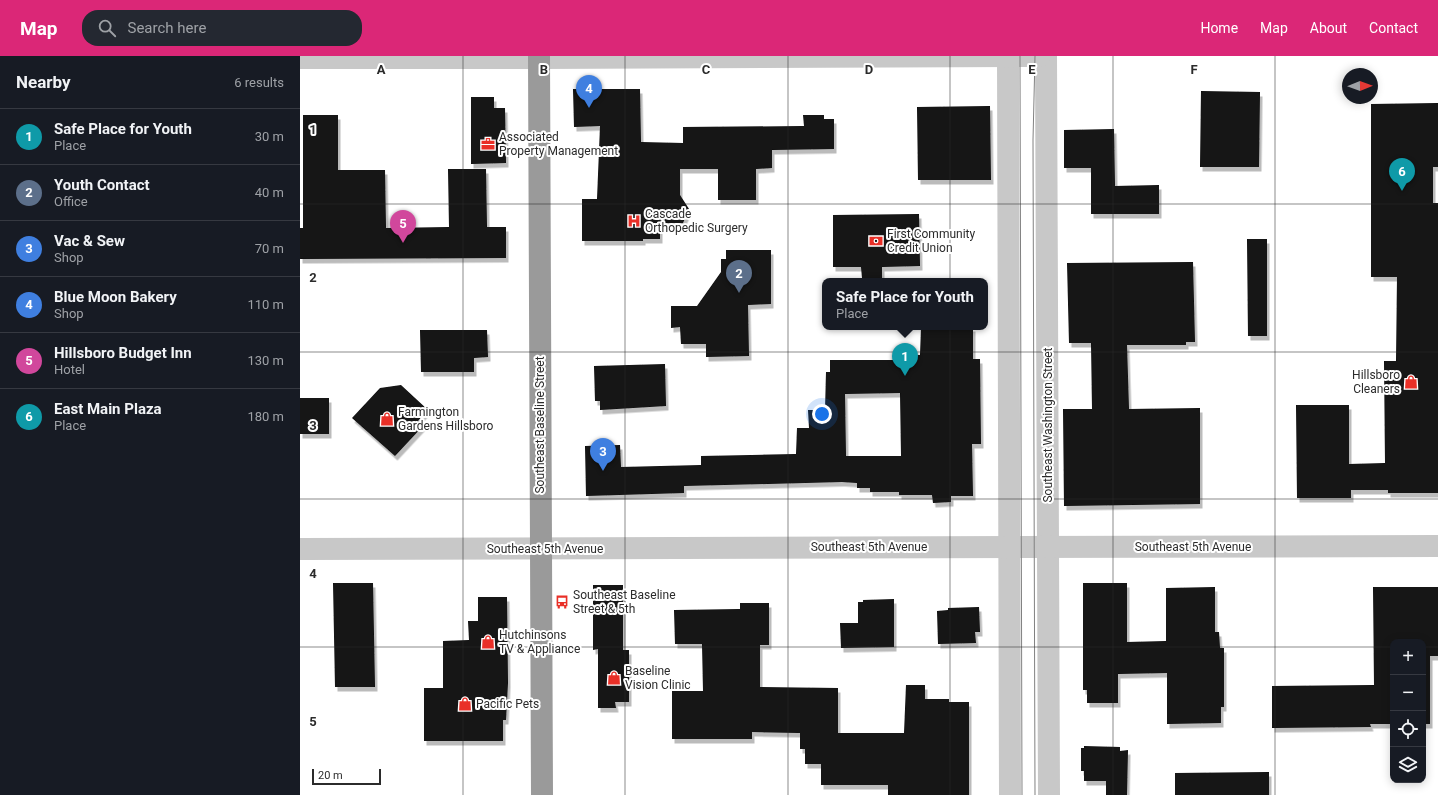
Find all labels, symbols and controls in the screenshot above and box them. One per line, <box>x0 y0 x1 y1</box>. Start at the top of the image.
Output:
search box <box>82 10 362 46</box>
text: Map <box>20 17 58 40</box>
icon: search <box>96 17 118 39</box>
text: Search here <box>128 19 206 37</box>
text: Home <box>1200 20 1238 36</box>
text: Map <box>1260 20 1288 36</box>
text: About <box>1310 20 1347 36</box>
text: Contact <box>1369 20 1418 36</box>
text: A <box>377 62 386 77</box>
text: B <box>540 62 548 77</box>
text: C <box>702 62 711 77</box>
text: D <box>865 62 873 77</box>
text: E <box>1028 62 1036 77</box>
text: F <box>1190 62 1198 77</box>
north arrow <box>1342 68 1378 104</box>
text: Nearby <box>16 72 71 92</box>
text: 6 results <box>234 75 284 90</box>
pin: 4 <box>576 75 602 108</box>
text: Safe Place for Youth <box>54 120 192 138</box>
text: 1 <box>309 122 317 137</box>
text: 1 <box>25 129 33 144</box>
text: 30 m <box>255 129 284 144</box>
place label: Associated Property Management <box>499 130 618 158</box>
office icon: Associated Property Management <box>480 136 496 152</box>
text: Place <box>54 138 86 153</box>
pin: 6 <box>1389 158 1415 191</box>
text: Youth Contact <box>54 176 150 194</box>
text: 2 <box>25 185 33 200</box>
text: 40 m <box>255 185 284 200</box>
text: Office <box>54 194 88 209</box>
place label: Cascade Orthopedic Surgery <box>645 207 748 235</box>
pin: 5 <box>390 210 416 243</box>
hospital icon: Cascade Orthopedic Surgery <box>626 213 642 229</box>
place label: First Community Credit Union <box>887 227 976 255</box>
text: Vac & Sew <box>54 232 125 250</box>
bank icon: First Community Credit Union <box>868 233 884 249</box>
text: 3 <box>25 241 33 256</box>
text: 70 m <box>255 241 284 256</box>
text: Shop <box>54 250 84 265</box>
pin: 2 <box>726 260 752 293</box>
text: 2 <box>309 270 317 285</box>
popup <box>822 278 988 330</box>
text: Blue Moon Bakery <box>54 288 177 306</box>
text: Safe Place for Youth <box>836 288 974 306</box>
text: 4 <box>25 297 33 312</box>
text: 110 m <box>247 297 284 312</box>
text: Shop <box>54 306 84 321</box>
text: Place <box>836 306 868 321</box>
pin: 1 <box>892 343 918 376</box>
text: Hillsboro Budget Inn <box>54 344 192 362</box>
street label: Southeast Washington Street <box>1041 347 1055 503</box>
text: 5 <box>25 353 33 368</box>
text: 130 m <box>247 353 284 368</box>
street label: Southeast Baseline Street <box>533 356 547 494</box>
text: Hotel <box>54 362 85 377</box>
place label: Hillsboro Cleaners <box>1352 368 1400 396</box>
shop icon: Hillsboro Cleaners <box>1403 374 1419 390</box>
text: East Main Plaza <box>54 400 162 418</box>
your location <box>812 404 832 424</box>
place label: Farmington Gardens Hillsboro <box>398 405 494 433</box>
text: 6 <box>25 409 33 424</box>
text: 180 m <box>247 409 284 424</box>
shop icon: Farmington Gardens Hillsboro <box>379 411 395 427</box>
text: Place <box>54 418 86 433</box>
text: 3 <box>309 418 317 433</box>
pin: 3 <box>590 438 616 471</box>
street label: Southeast 5th Avenue <box>811 540 927 554</box>
street label: Southeast 5th Avenue <box>1135 540 1251 554</box>
street label: Southeast 5th Avenue <box>487 542 603 556</box>
text: 4 <box>309 566 317 581</box>
place label: Southeast Baseline Street & 5th <box>573 588 676 616</box>
bus stop icon: Southeast Baseline Street & 5th <box>554 594 570 610</box>
place label: Hutchinsons TV & Appliance <box>499 628 580 656</box>
shop icon: Hutchinsons TV & Appliance <box>480 634 496 650</box>
map controls <box>1390 639 1426 783</box>
button: + <box>1390 639 1426 675</box>
place label: Baseline Vision Clinic <box>625 664 691 692</box>
shop icon: Baseline Vision Clinic <box>606 670 622 686</box>
button: − <box>1390 675 1426 711</box>
shop icon: Pacific Pets <box>457 696 473 712</box>
place label: Pacific Pets <box>476 697 539 711</box>
button: locate <box>1390 711 1426 747</box>
text: 5 <box>309 714 317 729</box>
button: layers <box>1390 747 1426 783</box>
scale bar <box>312 767 381 786</box>
text: 20 m <box>318 769 343 782</box>

